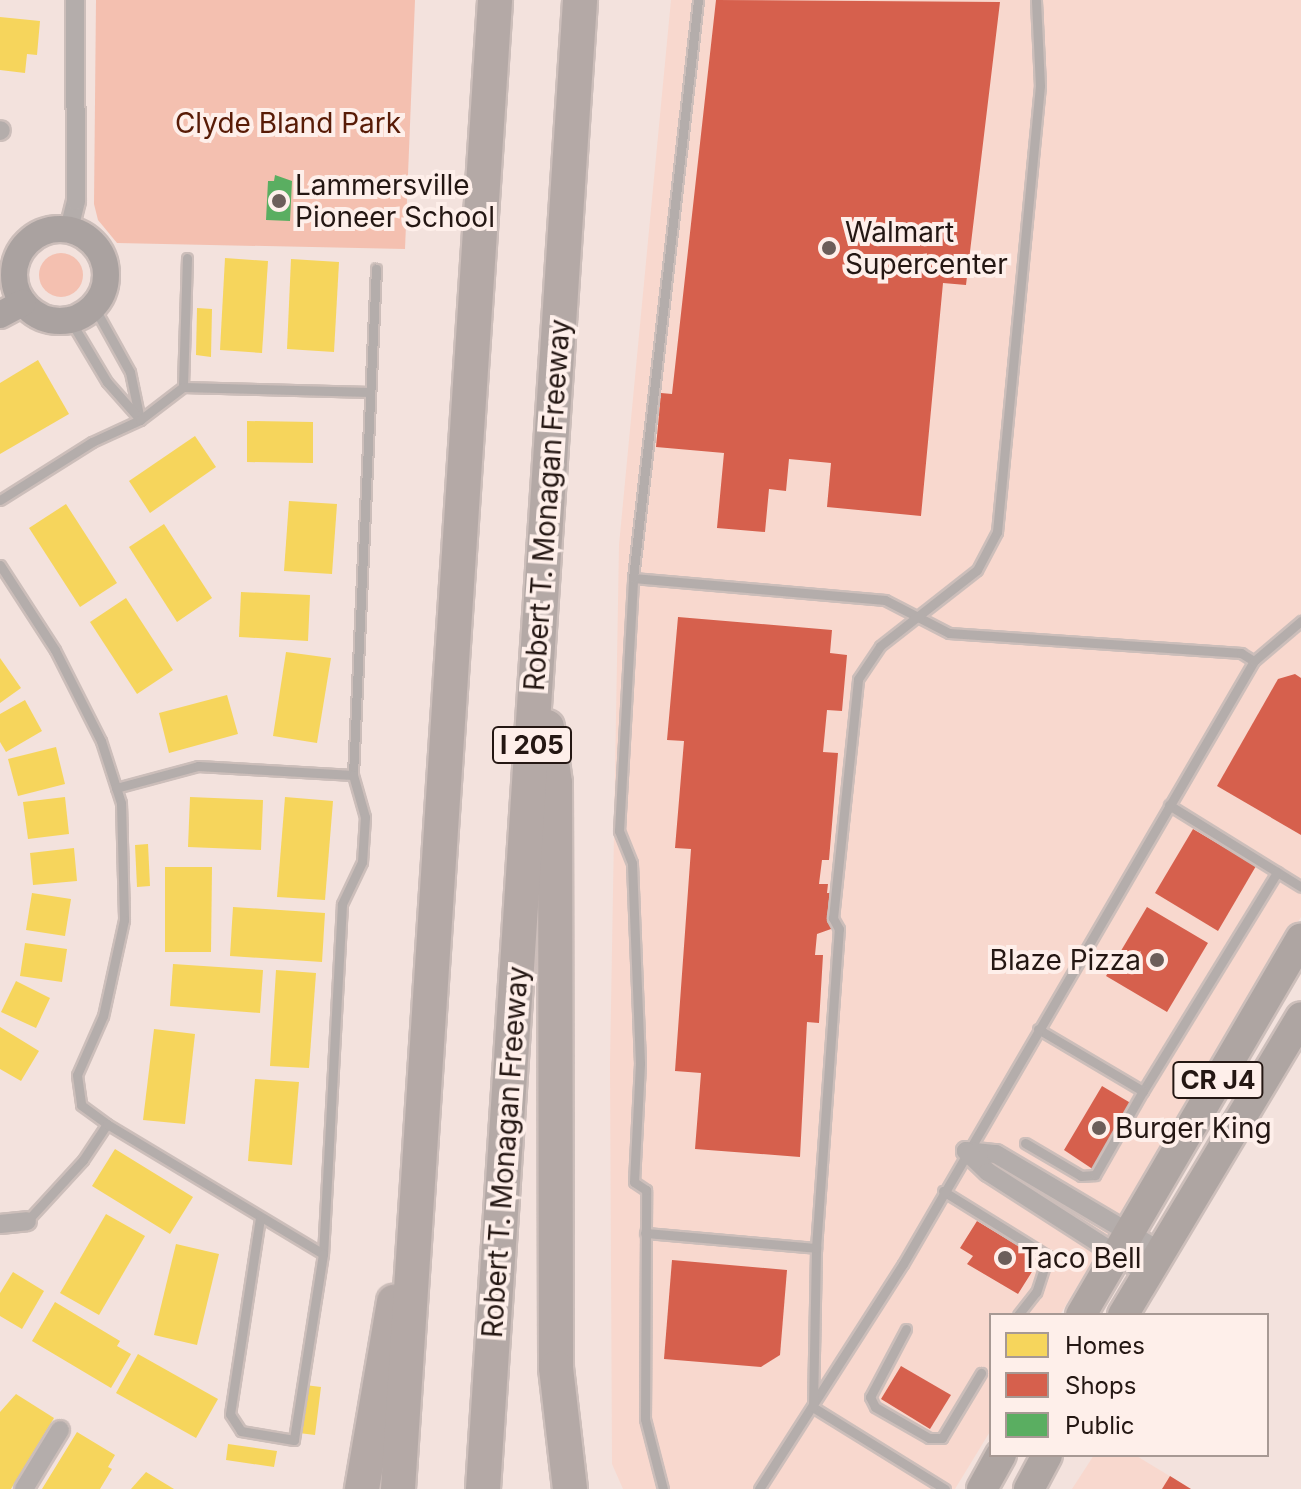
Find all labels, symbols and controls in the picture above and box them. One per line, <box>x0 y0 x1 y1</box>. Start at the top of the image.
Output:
park label: Clyde Bland Park <box>175 106 401 140</box>
place label: Lammersville Pioneer School <box>295 168 495 234</box>
marker: Lammersville Pioneer School <box>270 192 288 210</box>
place label: Walmart Supercenter <box>845 215 1008 281</box>
marker: Walmart Supercenter <box>820 239 838 257</box>
street label: Robert T. Monagan Freeway <box>517 318 577 692</box>
road number: I 205 <box>492 723 572 767</box>
place label: Blaze Pizza <box>990 943 1141 977</box>
marker: Blaze Pizza <box>1148 951 1166 969</box>
street label: Robert T. Monagan Freeway <box>475 965 535 1339</box>
road number: CR J4 <box>1172 1058 1264 1102</box>
place label: Burger King <box>1115 1111 1272 1145</box>
marker: Burger King <box>1090 1119 1108 1137</box>
place label: Taco Bell <box>1021 1241 1142 1275</box>
marker: Taco Bell <box>996 1249 1014 1267</box>
legend <box>989 1313 1269 1457</box>
text: Homes <box>1065 1331 1145 1360</box>
text: Shops <box>1065 1371 1136 1400</box>
text: Public <box>1065 1411 1135 1440</box>

